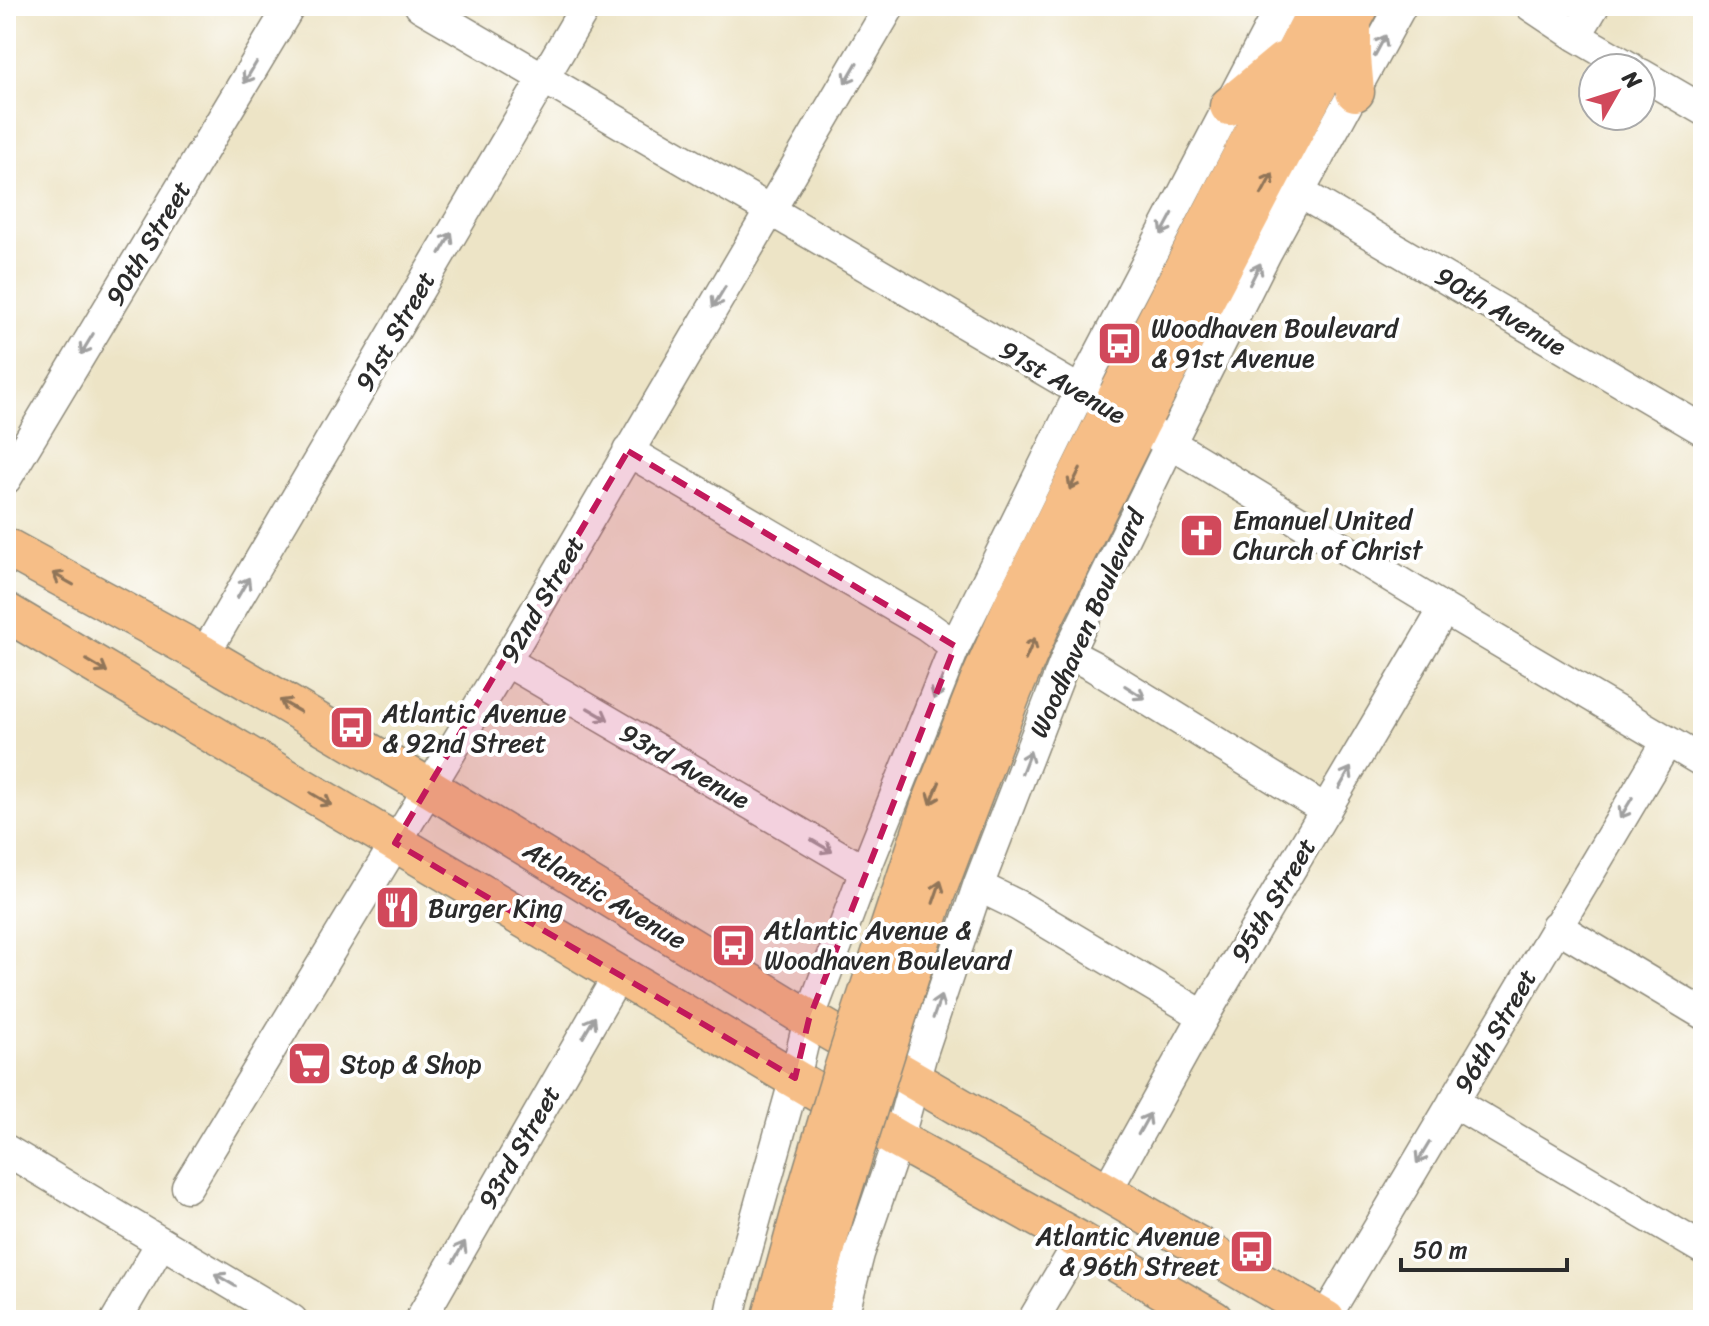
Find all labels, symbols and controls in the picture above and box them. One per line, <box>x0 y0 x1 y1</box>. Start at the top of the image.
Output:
one-way arrow <box>1372 35 1388 58</box>
north arrow <box>1577 52 1657 132</box>
one-way arrow <box>242 61 258 84</box>
one-way arrow <box>843 61 859 84</box>
text: N <box>1612 61 1653 99</box>
street label: 90th Street <box>92 171 204 315</box>
one-way arrow <box>1259 172 1275 196</box>
one-way arrow <box>1159 212 1175 235</box>
one-way arrow <box>438 232 454 255</box>
street label: 90th Avenue <box>1426 253 1576 369</box>
street label: 91st Street <box>342 262 448 400</box>
one-way arrow <box>1248 263 1264 287</box>
one-way arrow <box>711 285 727 308</box>
place label: Woodhaven Boulevard & 91st Avenue <box>1151 305 1400 381</box>
bus stop icon: Woodhaven Boulevard & 91st Avenue <box>1096 319 1144 367</box>
street label: 91st Avenue <box>991 327 1136 437</box>
one-way arrow <box>79 332 95 355</box>
one-way arrow <box>1067 467 1083 491</box>
place label: Emanuel United Church of Christ <box>1233 497 1424 573</box>
street label: Woodhaven Boulevard <box>1016 499 1159 745</box>
church icon: Emanuel United Church of Christ <box>1178 511 1226 559</box>
street label: 92nd Street <box>487 526 597 672</box>
one-way arrow <box>52 570 76 586</box>
one-way arrow <box>235 577 251 600</box>
one-way arrow <box>1024 638 1039 662</box>
one-way arrow <box>85 658 108 674</box>
one-way arrow <box>930 675 944 700</box>
one-way arrow <box>1123 684 1146 700</box>
place label: Atlantic Avenue & 92nd Street <box>381 690 566 766</box>
one-way arrow <box>279 698 302 714</box>
bus stop icon: Atlantic Avenue & 92nd Street <box>327 704 375 752</box>
one-way arrow <box>585 707 609 722</box>
street label: 93rd Avenue <box>611 710 759 822</box>
one-way arrow <box>1020 750 1034 775</box>
one-way arrow <box>1337 767 1353 790</box>
one-way arrow <box>927 780 942 805</box>
one-way arrow <box>309 791 332 807</box>
one-way arrow <box>1618 796 1634 819</box>
street label: Atlantic Avenue <box>513 827 696 962</box>
street label: 95th Street <box>1217 829 1329 971</box>
one-way arrow <box>810 838 833 854</box>
one-way arrow <box>930 880 945 905</box>
restaurant icon: Burger King <box>373 884 421 932</box>
place label: Burger King <box>428 885 563 931</box>
place label: Atlantic Avenue & Woodhaven Boulevard <box>763 907 1013 983</box>
bus stop icon: Atlantic Avenue & Woodhaven Boulevard <box>709 921 757 969</box>
street label: 96th Street <box>1441 960 1549 1102</box>
one-way arrow <box>931 994 946 1019</box>
one-way arrow <box>581 1016 597 1039</box>
supermarket icon: Stop & Shop <box>285 1040 333 1088</box>
place label: Stop & Shop <box>340 1041 482 1087</box>
street label: 93rd Street <box>465 1076 573 1218</box>
one-way arrow <box>1136 1113 1152 1136</box>
one-way arrow <box>1415 1141 1431 1164</box>
place label: Atlantic Avenue & 96th Street <box>1035 1213 1220 1289</box>
scale bar <box>1401 1222 1567 1272</box>
bus stop icon: Atlantic Avenue & 96th Street <box>1227 1227 1275 1275</box>
text: 50 m <box>1413 1229 1468 1271</box>
one-way arrow <box>452 1241 467 1265</box>
one-way arrow <box>214 1272 237 1288</box>

